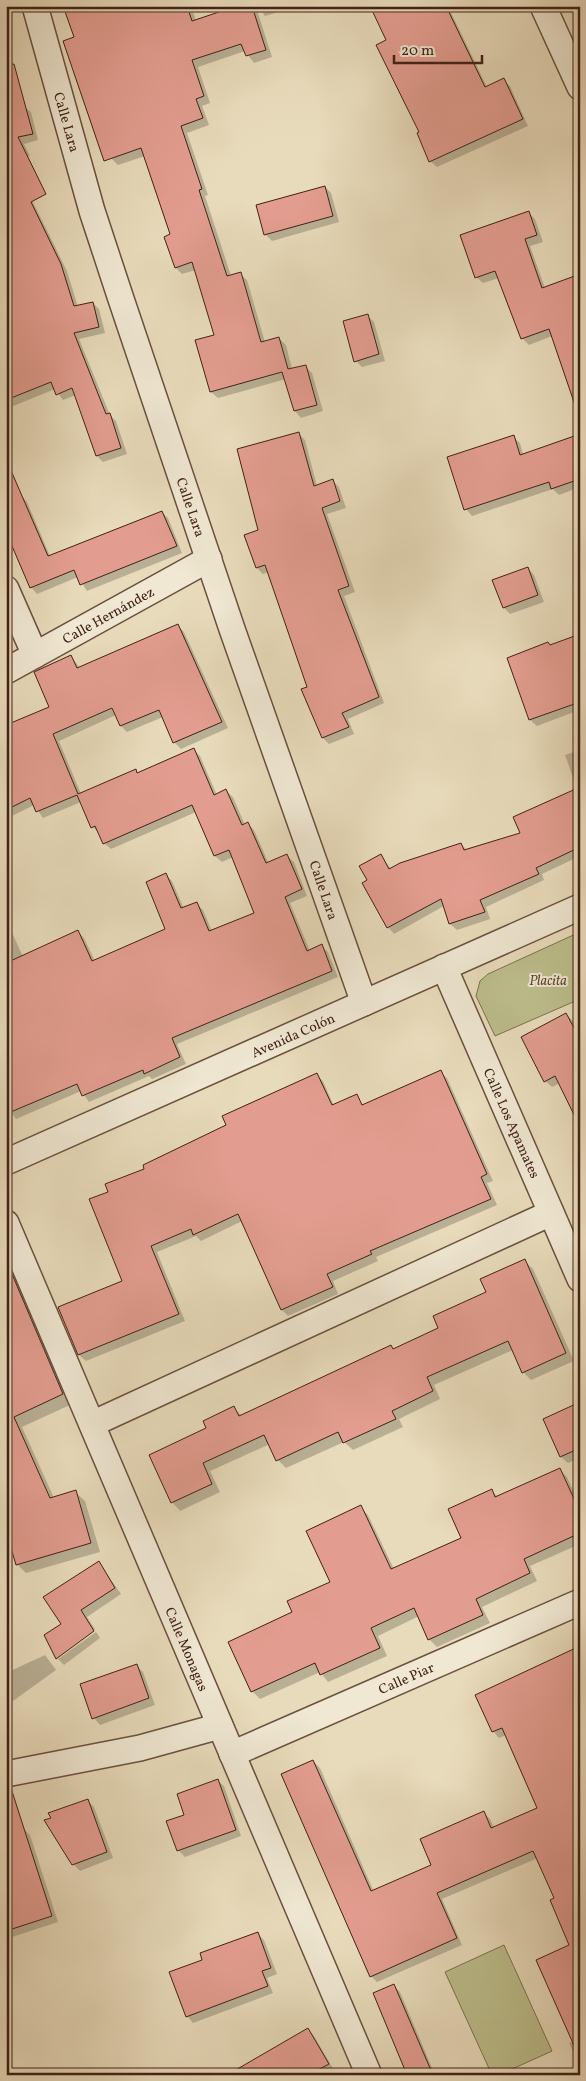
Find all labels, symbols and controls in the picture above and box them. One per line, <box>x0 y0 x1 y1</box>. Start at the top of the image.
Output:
scale bar <box>394 32 481 64</box>
text: 20 m <box>401 41 434 62</box>
street label: Calle Lara <box>48 90 83 155</box>
street label: Calle Lara <box>171 475 209 540</box>
street label: Calle Hernández <box>59 583 158 649</box>
street label: Calle Lara <box>304 858 342 923</box>
park label: Placita <box>529 972 567 991</box>
street label: Avenida Colón <box>249 1009 338 1063</box>
street label: Calle Los Apamates <box>478 1065 543 1182</box>
street label: Calle Monagas <box>159 1605 212 1695</box>
street label: Calle Piar <box>376 1659 438 1700</box>

